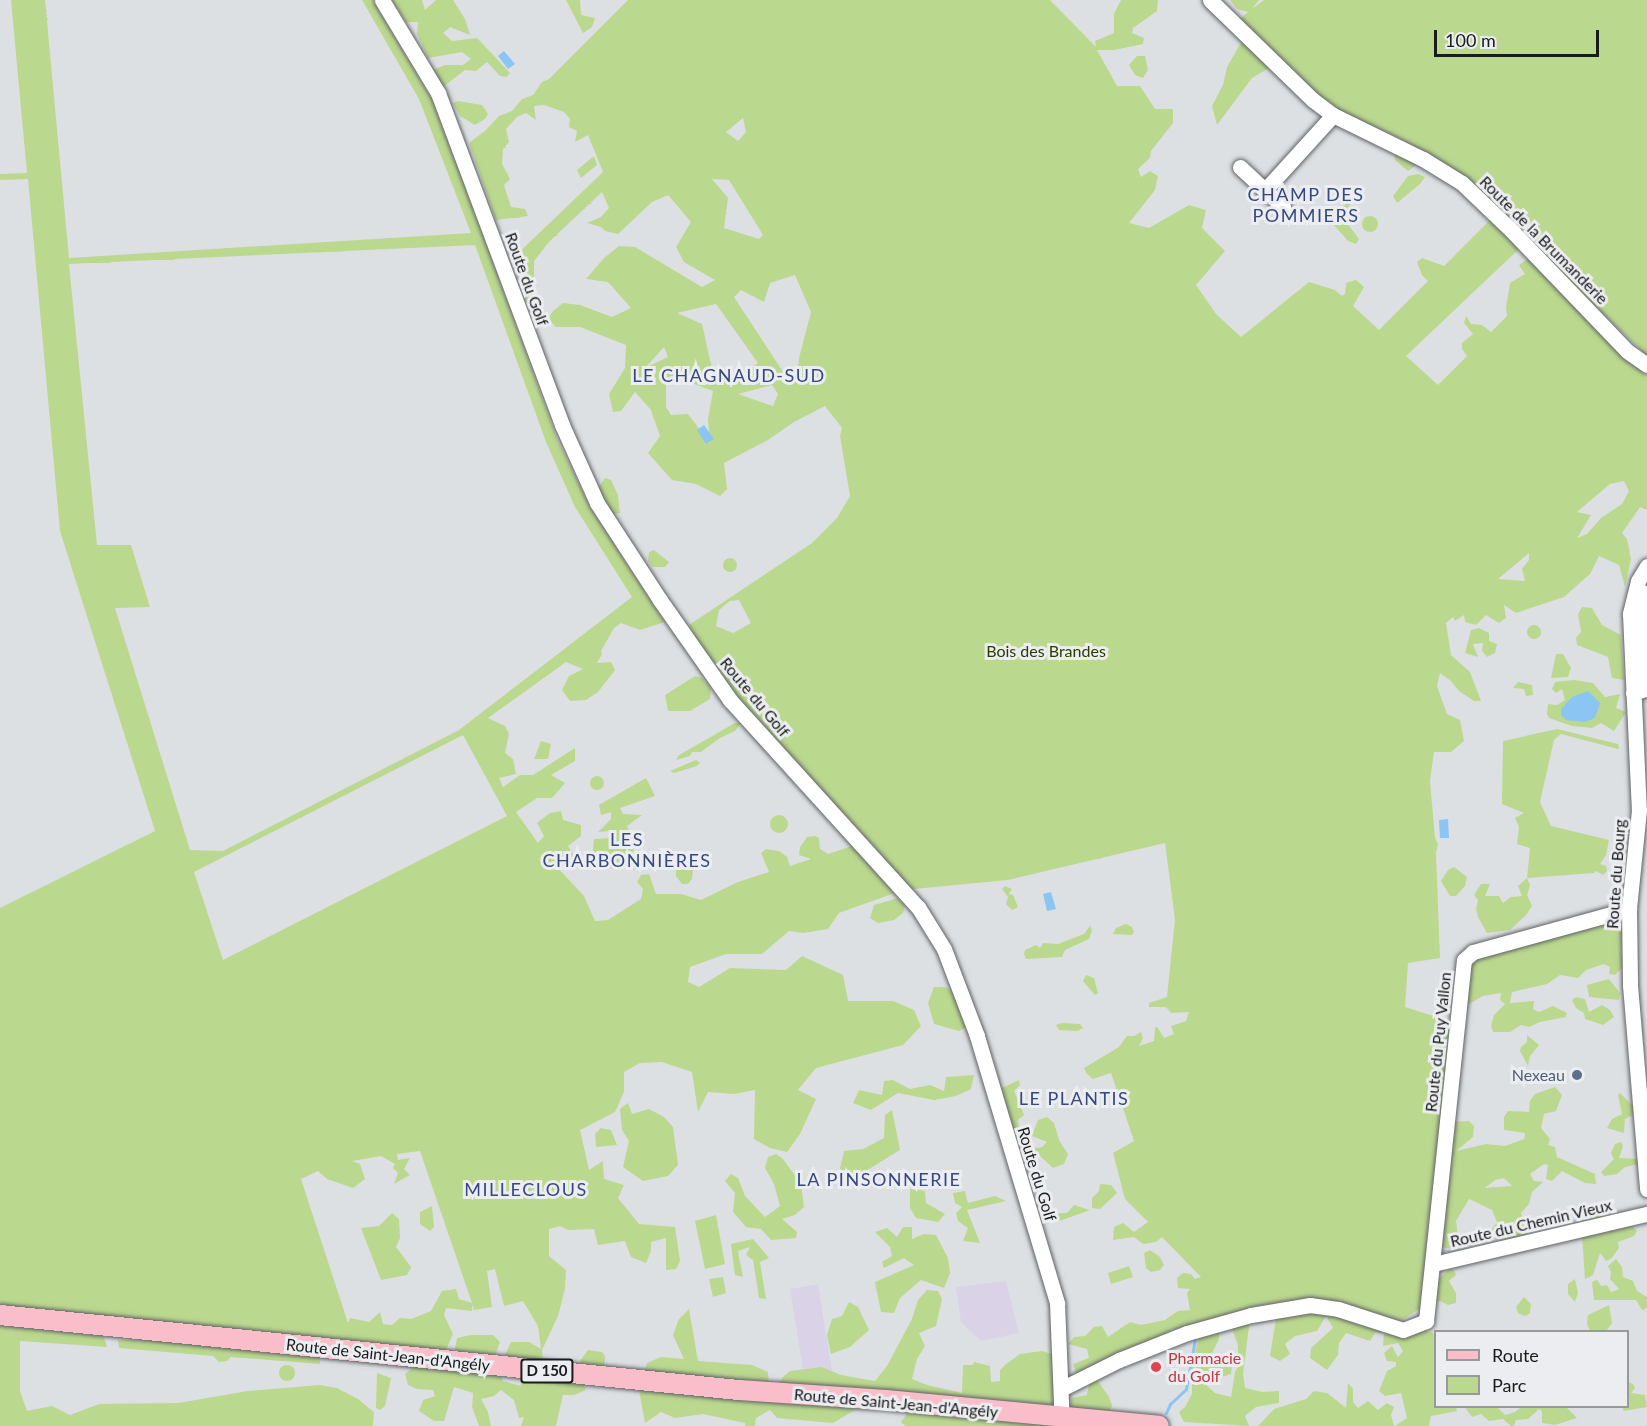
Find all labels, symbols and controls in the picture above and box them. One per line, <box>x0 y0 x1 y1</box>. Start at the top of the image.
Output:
scale bar <box>1437 18 1602 56</box>
text: 100 m <box>1445 29 1496 51</box>
street label: Route de la Brumanderie <box>1476 172 1612 308</box>
district label: CHAMP DES POMMIERS <box>1247 184 1365 226</box>
street label: Route du Golf <box>501 230 553 328</box>
district label: LE CHAGNAUD-SUD <box>632 364 826 386</box>
park label: Bois des Brandes <box>986 641 1106 661</box>
street label: Route du Golf <box>716 653 794 741</box>
street label: Route du Bourg <box>1603 819 1629 929</box>
district label: LES CHARBONNIÈRES <box>542 829 712 872</box>
street label: Route du Puy Vallon <box>1421 971 1455 1113</box>
place label: Nexeau <box>1512 1065 1565 1085</box>
marker: Nexeau <box>1570 1068 1584 1082</box>
district label: LE PLANTIS <box>1019 1087 1129 1109</box>
street label: Route du Golf <box>1014 1124 1060 1224</box>
district label: LA PINSONNERIE <box>796 1168 962 1190</box>
district label: MILLECLOUS <box>464 1178 588 1200</box>
street label: Route du Chemin Vieux <box>1448 1195 1614 1251</box>
legend <box>1434 1330 1629 1408</box>
street label: Route de Saint-Jean-d'Angély <box>285 1335 491 1375</box>
text: Route <box>1492 1344 1539 1366</box>
place label: Pharmacie du Golf <box>1168 1348 1241 1386</box>
road number: D 150 <box>520 1359 574 1383</box>
marker: Pharmacie du Golf <box>1149 1360 1163 1374</box>
text: Parc <box>1492 1374 1526 1396</box>
street label: Route de Saint-Jean-d'Angély <box>793 1385 999 1421</box>

